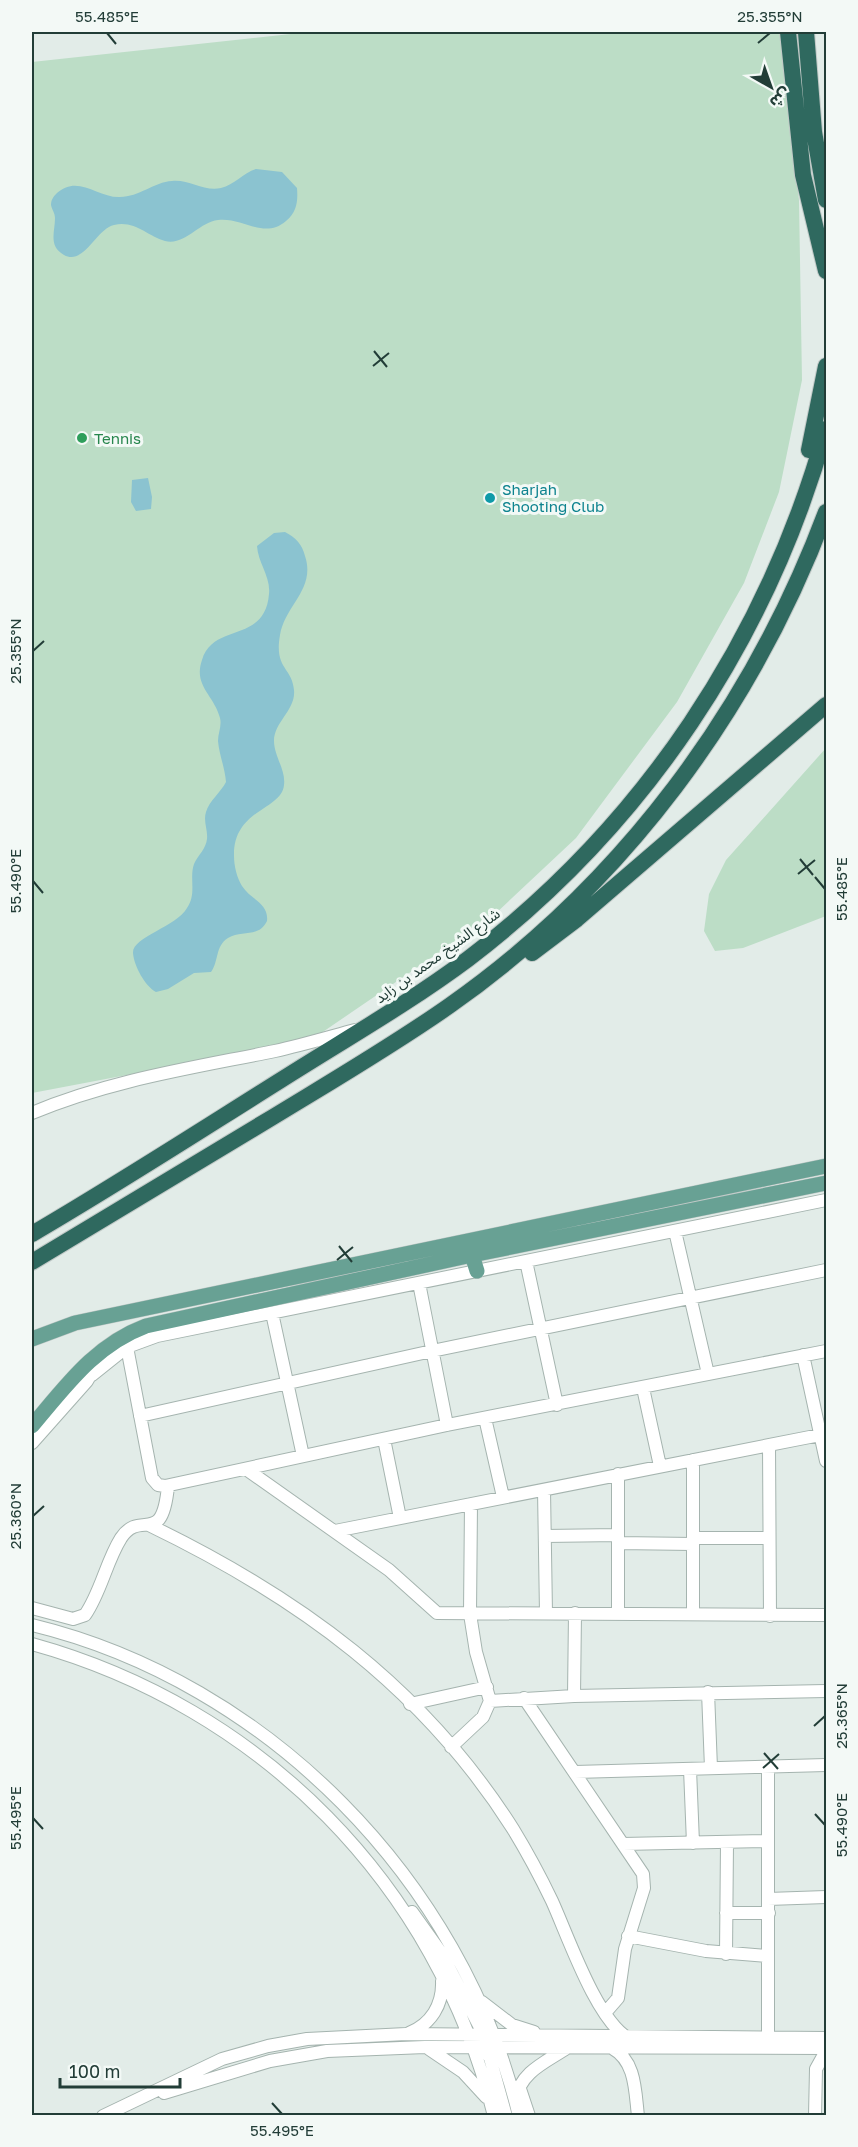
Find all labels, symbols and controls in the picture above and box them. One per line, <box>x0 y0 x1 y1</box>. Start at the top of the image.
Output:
text: 55.485°E <box>75 7 139 25</box>
text: 25.355°N <box>737 7 803 25</box>
north arrow <box>741 57 801 117</box>
text: ش <box>766 84 795 113</box>
place label: Tennis <box>94 429 141 447</box>
marker: Tennis <box>75 431 89 445</box>
place label: Sharjah Shooting Club <box>502 480 604 515</box>
marker: Sharjah Shooting Club <box>483 491 497 505</box>
text: 25.355°N <box>6 618 24 684</box>
text: 55.490°E <box>6 849 24 913</box>
text: 55.485°E <box>832 857 850 921</box>
street label: شارع الشيخ محمد بن زايد <box>371 903 506 1010</box>
text: 25.360°N <box>6 1483 24 1549</box>
text: 25.365°N <box>832 1683 850 1749</box>
text: 55.495°E <box>6 1786 24 1850</box>
text: 55.490°E <box>832 1793 850 1857</box>
scale bar <box>60 2051 180 2089</box>
text: 100 m <box>69 2060 120 2082</box>
text: 55.495°E <box>250 2121 314 2139</box>

